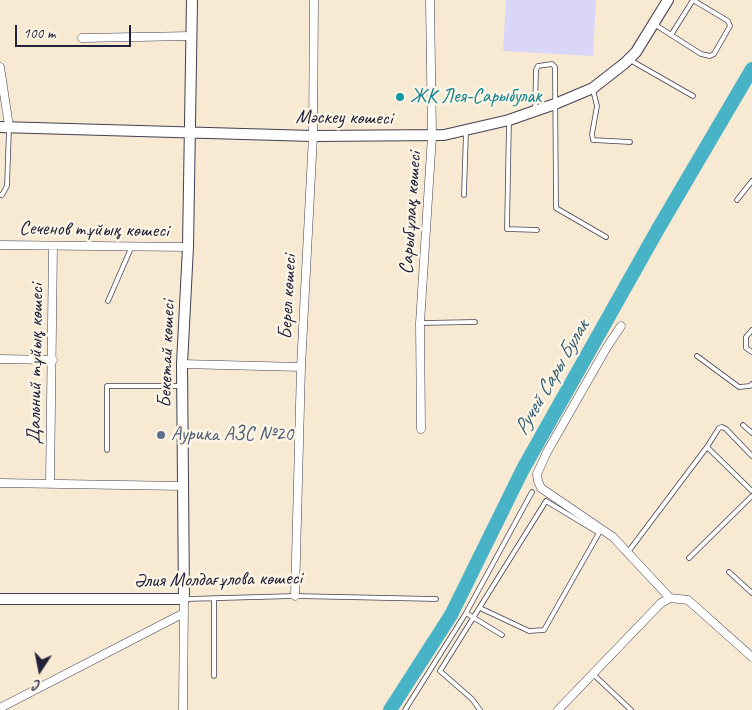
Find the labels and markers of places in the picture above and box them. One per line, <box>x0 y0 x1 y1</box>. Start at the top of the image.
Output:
place label: ЖК Лея-Сарыбулак <box>410 85 542 109</box>
marker: ЖК Лея-Сарыбулак <box>394 91 406 103</box>
place label: Аурика АЗС №20 <box>171 423 293 447</box>
marker: Аурика АЗС №20 <box>155 429 167 441</box>

